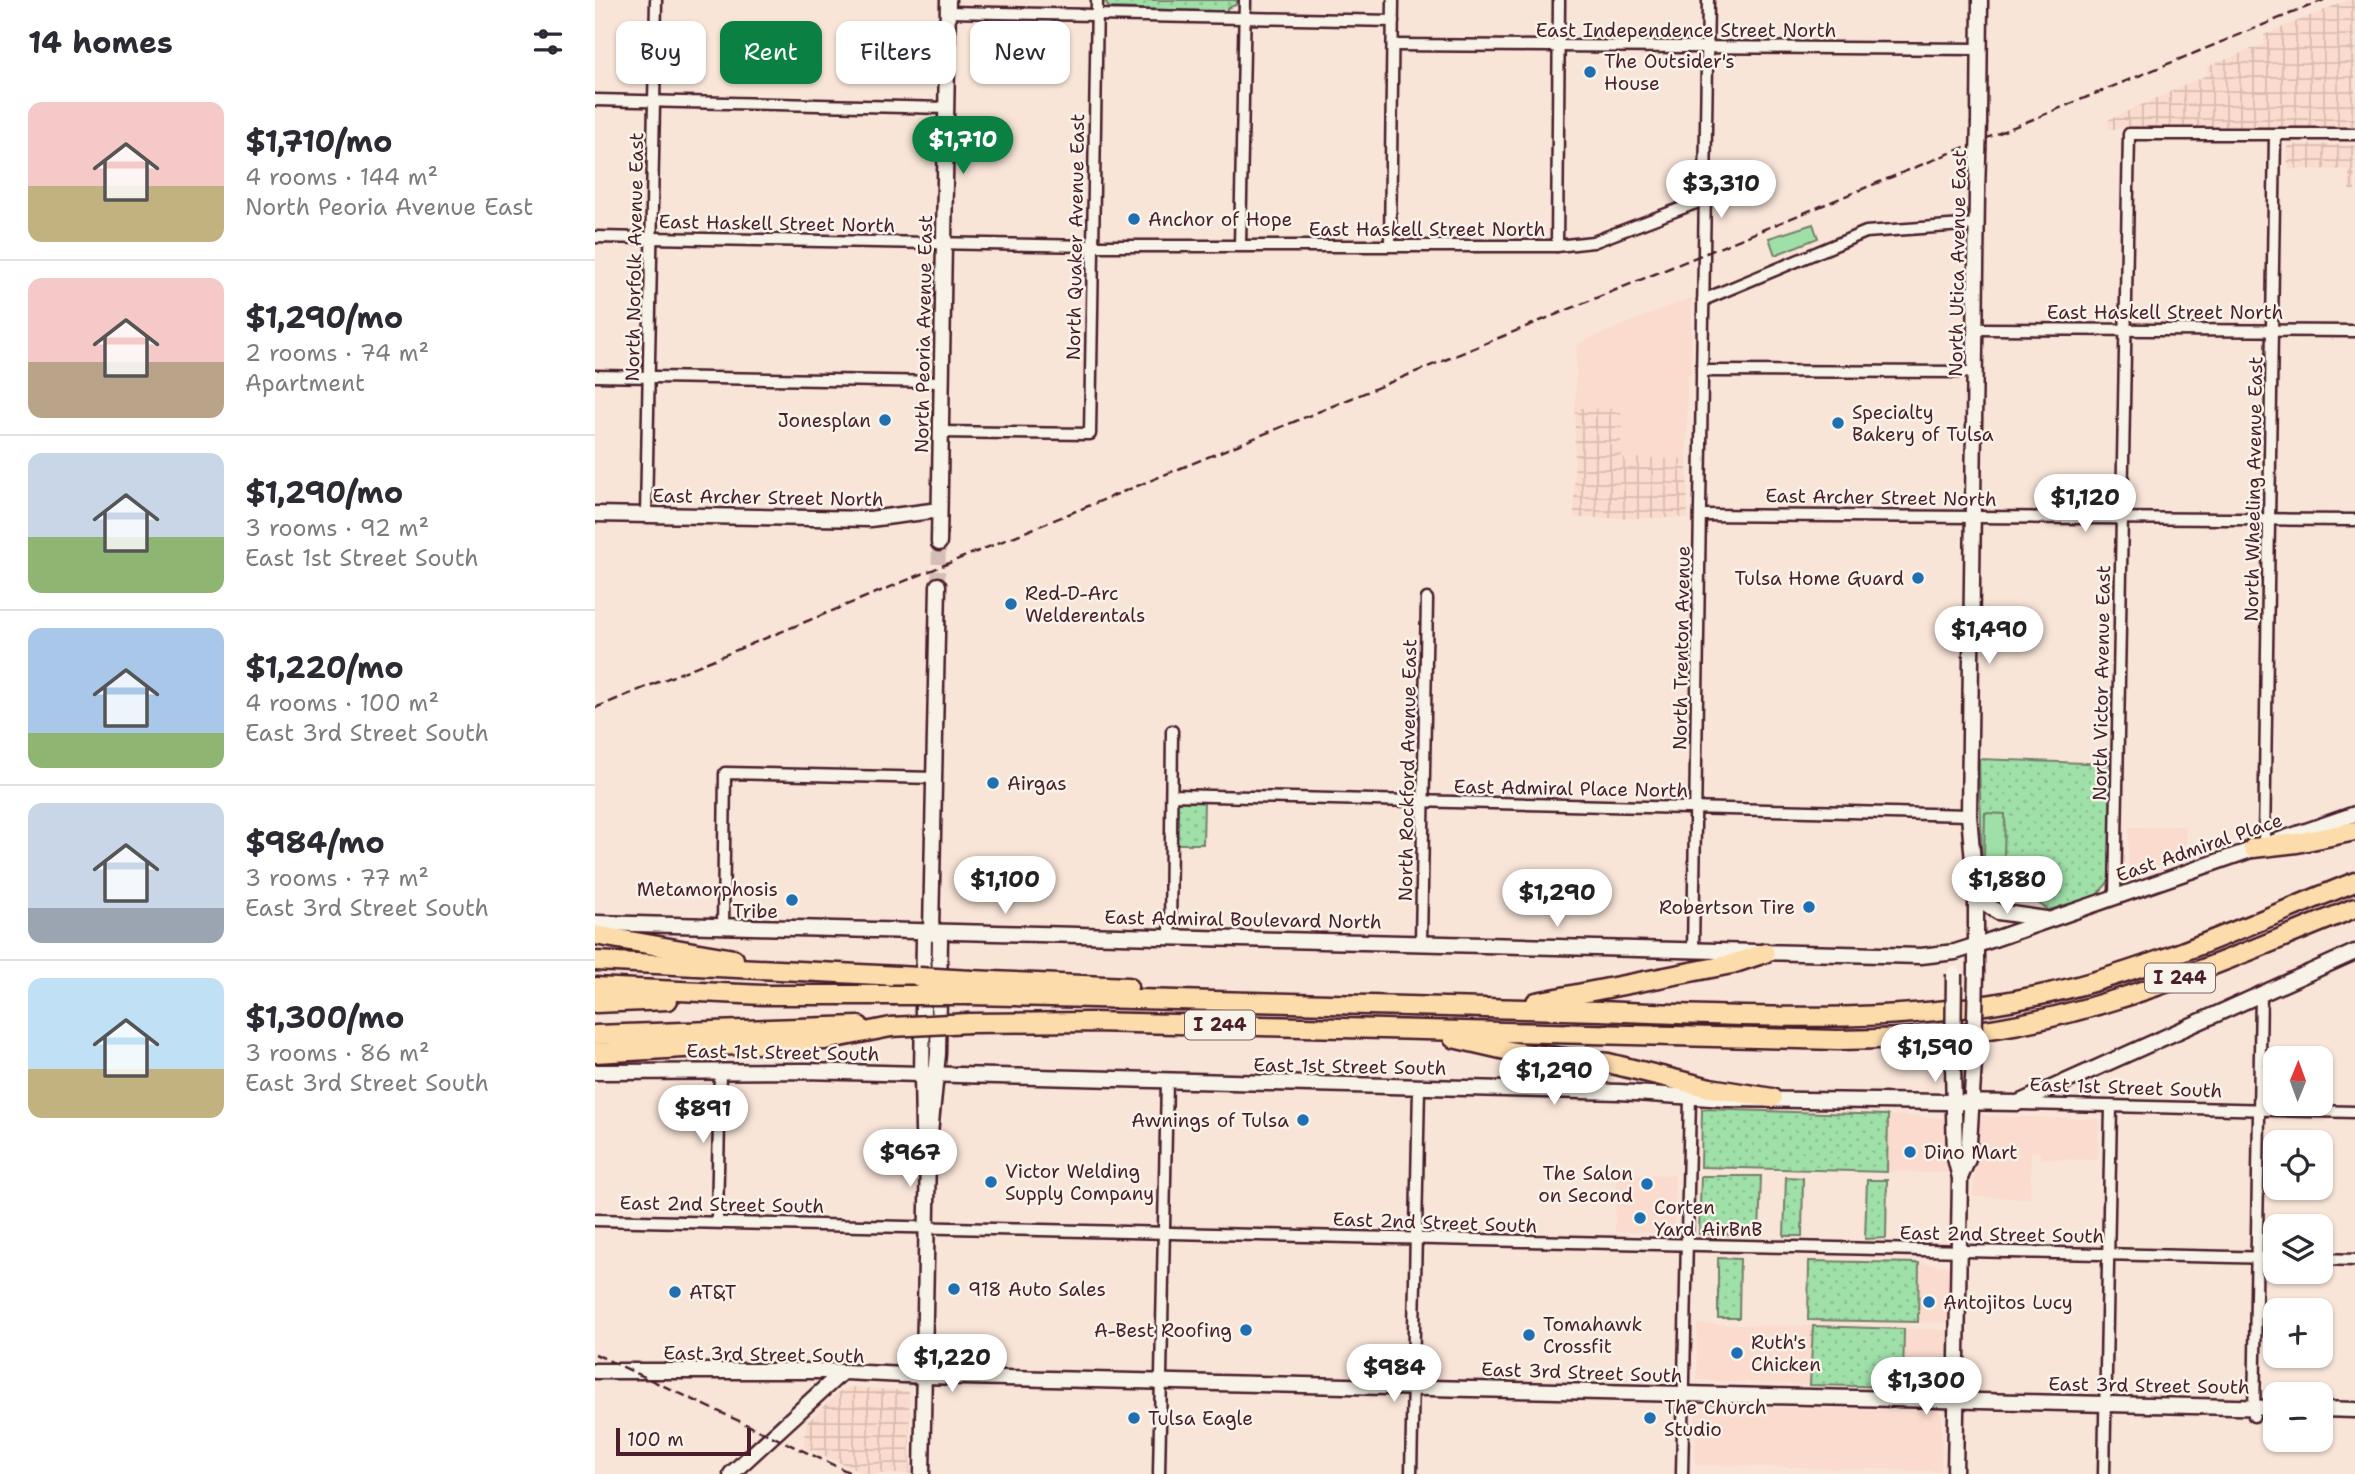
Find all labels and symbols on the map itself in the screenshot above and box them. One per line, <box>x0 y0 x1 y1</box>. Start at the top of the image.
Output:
street label: East Independence Street North <box>1536 18 1836 43</box>
place label: The Outsider's House <box>1604 49 1735 96</box>
marker: The Outsider's House <box>1582 64 1598 80</box>
street label: North Quaker Avenue East <box>1061 113 1090 361</box>
pin: $1,710 <box>906 116 1020 176</box>
street label: North Norfolk Avenue East <box>620 132 649 382</box>
street label: North Utica Avenue East <box>1943 149 1972 377</box>
pin: $3,310 <box>1664 160 1778 220</box>
place label: Anchor of Hope <box>1148 207 1292 232</box>
street label: East Haskell Street North <box>658 209 895 238</box>
marker: Anchor of Hope <box>1126 211 1142 227</box>
street label: North Peoria Avenue East <box>909 215 938 453</box>
street label: East Haskell Street North <box>1309 217 1545 242</box>
street label: East Haskell Street North <box>2047 300 2283 325</box>
street label: North Wheeling Avenue East <box>2239 356 2268 622</box>
place label: Specialty Bakery of Tulsa <box>1852 400 1994 447</box>
place label: Jonesplan <box>777 408 871 433</box>
marker: Jonesplan <box>877 412 893 428</box>
marker: Specialty Bakery of Tulsa <box>1830 415 1846 431</box>
pin: $1,120 <box>2028 475 2142 534</box>
street label: East Archer Street North <box>652 483 884 512</box>
street label: East Archer Street North <box>1765 483 1997 512</box>
street label: North Trenton Avenue <box>1667 546 1696 750</box>
street label: North Victor Avenue East <box>2087 565 2116 801</box>
place label: Tulsa Home Guard <box>1734 566 1904 591</box>
marker: Tulsa Home Guard <box>1910 570 1926 586</box>
place label: Red-D-Arc Welderentals <box>1025 581 1145 628</box>
marker: Red-D-Arc Welderentals <box>1003 596 1019 612</box>
pin: $1,490 <box>1932 606 2046 666</box>
street label: North Rockford Avenue East <box>1393 639 1422 902</box>
place label: Airgas <box>1007 771 1067 796</box>
street label: East Admiral Place North <box>1453 774 1689 803</box>
marker: Airgas <box>985 775 1001 791</box>
street label: East Admiral Place <box>2113 807 2286 888</box>
pin: $1,100 <box>948 856 1062 916</box>
pin: $1,880 <box>1950 856 2064 916</box>
pin: $1,290 <box>1500 870 1614 929</box>
place label: Metamorphosis Tribe <box>637 877 778 924</box>
marker: Metamorphosis Tribe <box>784 892 800 908</box>
place label: Robertson Tire <box>1659 895 1795 920</box>
marker: Robertson Tire <box>1801 899 1817 915</box>
street label: East Admiral Boulevard North <box>1104 905 1382 934</box>
road number: I 244 <box>2145 964 2215 993</box>
road number: I 244 <box>1185 1010 1255 1040</box>
pin: $1,590 <box>1878 1024 1992 1084</box>
street label: East 1st Street South <box>686 1038 880 1067</box>
north arrow <box>2263 1046 2333 1116</box>
pin: $1,290 <box>1497 1048 1611 1107</box>
street label: East 1st Street South <box>1253 1052 1447 1081</box>
street label: East 1st Street South <box>2029 1072 2223 1103</box>
pin: $891 <box>662 1086 744 1145</box>
place label: Awnings of Tulsa <box>1131 1108 1289 1133</box>
marker: Awnings of Tulsa <box>1295 1112 1311 1128</box>
pin: $967 <box>869 1130 951 1189</box>
place label: Dino Mart <box>1924 1140 2018 1165</box>
marker: Dino Mart <box>1902 1144 1918 1160</box>
place label: Victor Welding Supply Company <box>1005 1159 1154 1206</box>
place label: The Salon on Second <box>1538 1161 1633 1208</box>
marker: Victor Welding Supply Company <box>983 1174 999 1190</box>
marker: The Salon on Second <box>1639 1176 1655 1192</box>
street label: East 2nd Street South <box>619 1190 825 1219</box>
place label: Corten Yard AirBnB <box>1654 1195 1762 1242</box>
street label: East 2nd Street South <box>1332 1206 1538 1239</box>
marker: Corten Yard AirBnB <box>1632 1210 1648 1226</box>
street label: East 2nd Street South <box>1899 1220 2105 1249</box>
place label: 918 Auto Sales <box>968 1277 1106 1302</box>
place label: AT&T <box>689 1280 737 1305</box>
marker: 918 Auto Sales <box>946 1281 962 1297</box>
marker: AT&T <box>667 1284 683 1300</box>
place label: Antojitos Lucy <box>1943 1290 2073 1315</box>
marker: Antojitos Lucy <box>1921 1294 1937 1310</box>
place label: Tomahawk Crossfit <box>1543 1312 1642 1359</box>
place label: A-Best Roofing <box>1094 1318 1232 1343</box>
marker: A-Best Roofing <box>1238 1322 1254 1338</box>
marker: Tomahawk Crossfit <box>1521 1327 1537 1343</box>
place label: Ruth's Chicken <box>1751 1330 1821 1377</box>
pin: $1,220 <box>895 1334 1009 1394</box>
street label: East 3rd Street South <box>663 1340 865 1369</box>
pin: $984 <box>1353 1344 1435 1404</box>
marker: Ruth's Chicken <box>1729 1345 1745 1361</box>
street label: East 3rd Street South <box>1481 1356 1683 1389</box>
pin: $1,300 <box>1869 1358 1983 1417</box>
street label: East 3rd Street South <box>2048 1371 2250 1400</box>
place label: The Church Studio <box>1664 1395 1767 1442</box>
place label: Tulsa Eagle <box>1148 1406 1253 1431</box>
marker: Tulsa Eagle <box>1126 1410 1142 1426</box>
marker: The Church Studio <box>1642 1410 1658 1426</box>
scale bar <box>616 1425 751 1457</box>

